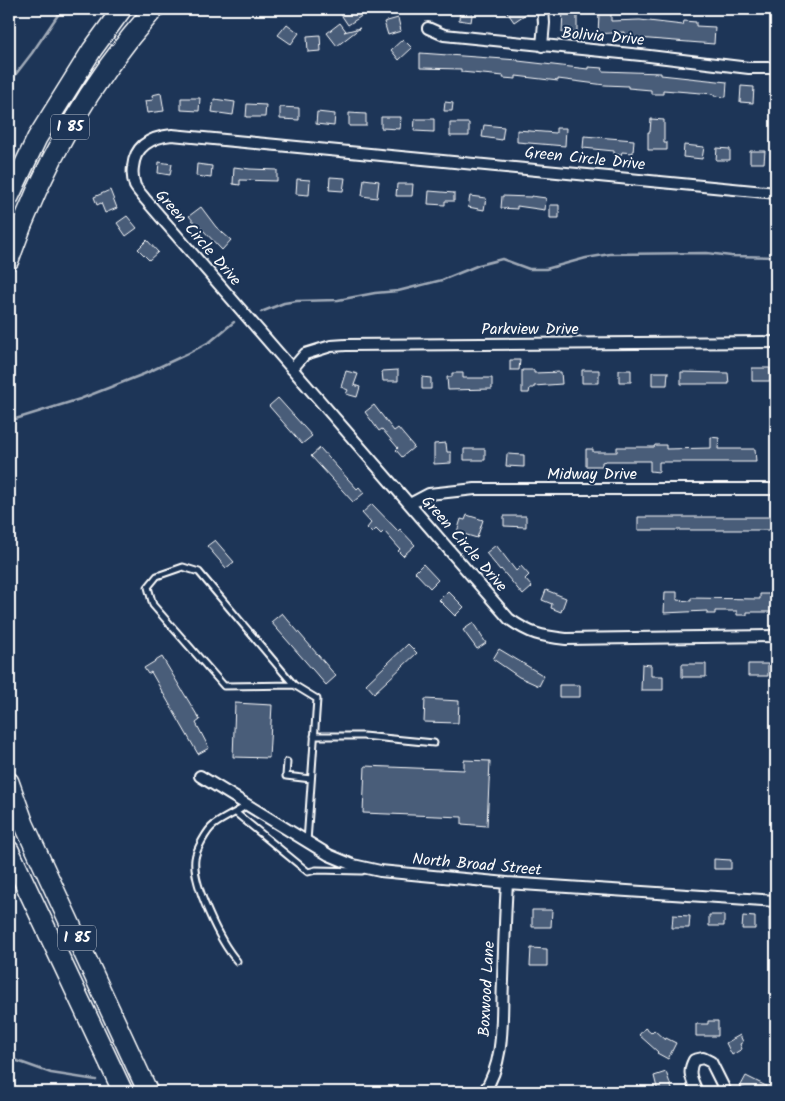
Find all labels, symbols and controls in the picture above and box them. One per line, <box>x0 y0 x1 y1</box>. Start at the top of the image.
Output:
street label: Bolivia Drive <box>561 21 645 53</box>
road number: I 85 <box>51 114 89 140</box>
street label: Green Circle Drive <box>523 140 647 178</box>
street label: Green Circle Drive <box>149 184 247 292</box>
street label: Parkview Drive <box>481 317 579 342</box>
street label: Midway Drive <box>547 462 637 487</box>
street label: Green Circle Drive <box>415 490 513 598</box>
street label: North Broad Street <box>411 847 544 883</box>
road number: I 85 <box>58 926 96 950</box>
street label: Boxwood Lane <box>472 940 502 1038</box>

